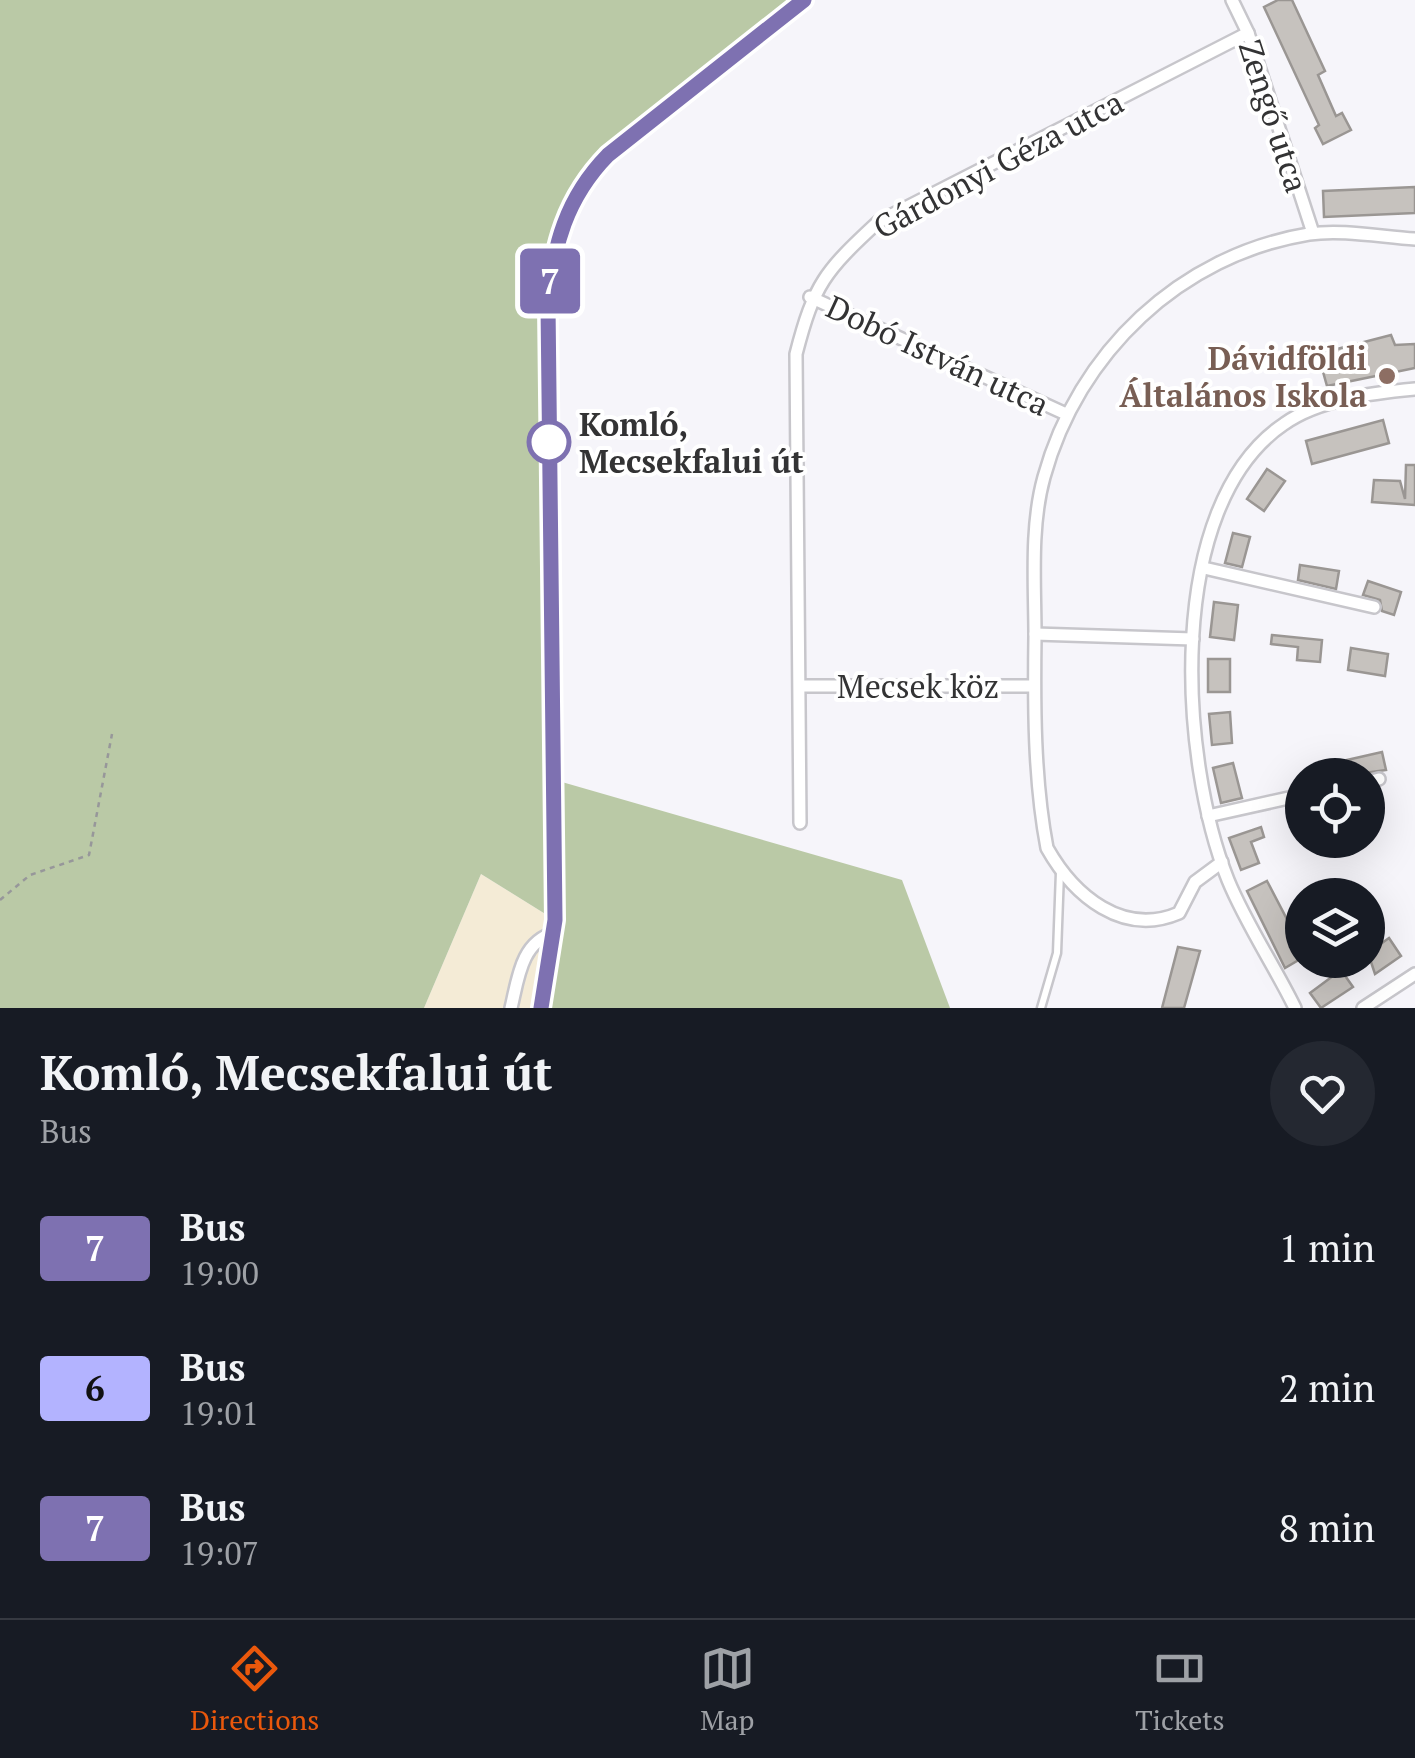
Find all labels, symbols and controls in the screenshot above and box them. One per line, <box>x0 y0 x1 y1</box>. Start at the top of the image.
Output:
street label: Zengő utca <box>1230 35 1318 197</box>
street label: Gárdonyi Géza utca <box>866 80 1130 248</box>
line badge: 7 <box>518 248 582 314</box>
text: 7 <box>540 258 560 304</box>
street label: Dobó István utca <box>820 285 1056 425</box>
place label: Dávidföldi Általános Iskola <box>1119 337 1367 416</box>
marker: Dávidföldi Általános Iskola <box>1376 365 1398 387</box>
place label: Komló, Mecsekfalui út <box>579 403 804 482</box>
marker: Komló, Mecsekfalui út <box>528 421 570 463</box>
street label: Mecsek köz <box>837 665 999 707</box>
map controls <box>1285 758 1385 978</box>
button: locate <box>1285 758 1385 858</box>
button: layers <box>1285 878 1385 978</box>
text: Komló, Mecsekfalui út <box>40 1040 552 1104</box>
button: heart <box>1270 1041 1375 1146</box>
text: Bus <box>40 1110 92 1152</box>
text: Bus <box>180 1202 245 1252</box>
text: 1 min <box>1279 1223 1375 1273</box>
text: 7 <box>85 1225 105 1271</box>
text: 19:00 <box>180 1252 259 1294</box>
text: Bus <box>180 1342 245 1392</box>
text: 2 min <box>1279 1363 1375 1413</box>
text: 6 <box>85 1365 105 1411</box>
text: 19:01 <box>180 1392 259 1434</box>
text: Bus <box>180 1482 245 1532</box>
text: 8 min <box>1279 1503 1375 1553</box>
text: 7 <box>85 1505 105 1551</box>
text: 19:07 <box>180 1532 259 1574</box>
tab: Directions <box>190 1641 319 1738</box>
tab: Map <box>700 1641 755 1738</box>
tab: Tickets <box>1135 1641 1225 1738</box>

